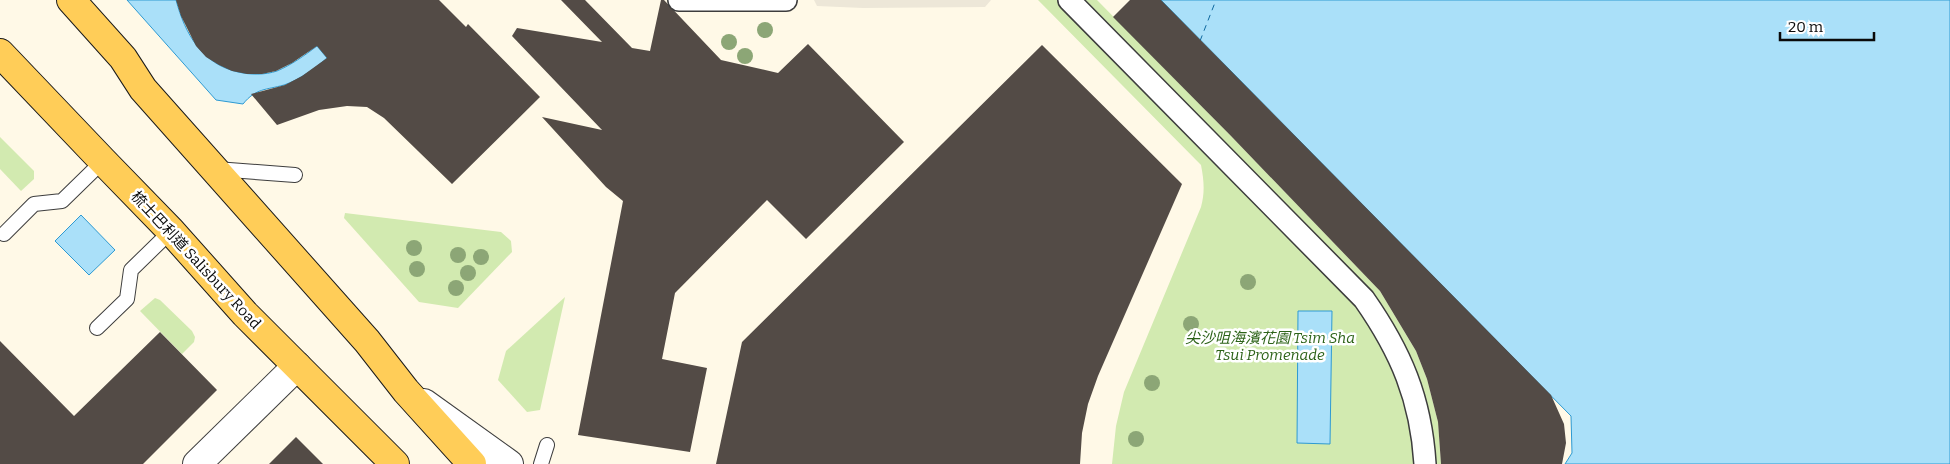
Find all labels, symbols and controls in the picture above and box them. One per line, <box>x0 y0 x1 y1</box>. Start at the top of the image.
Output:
scale bar <box>1780 10 1874 42</box>
text: 20 m <box>1788 18 1824 36</box>
street label: 梳士巴利道 Salisbury Road <box>127 187 265 333</box>
park label: 尖沙咀海濱花園 Tsim Sha Tsui Promenade <box>1185 329 1355 364</box>

